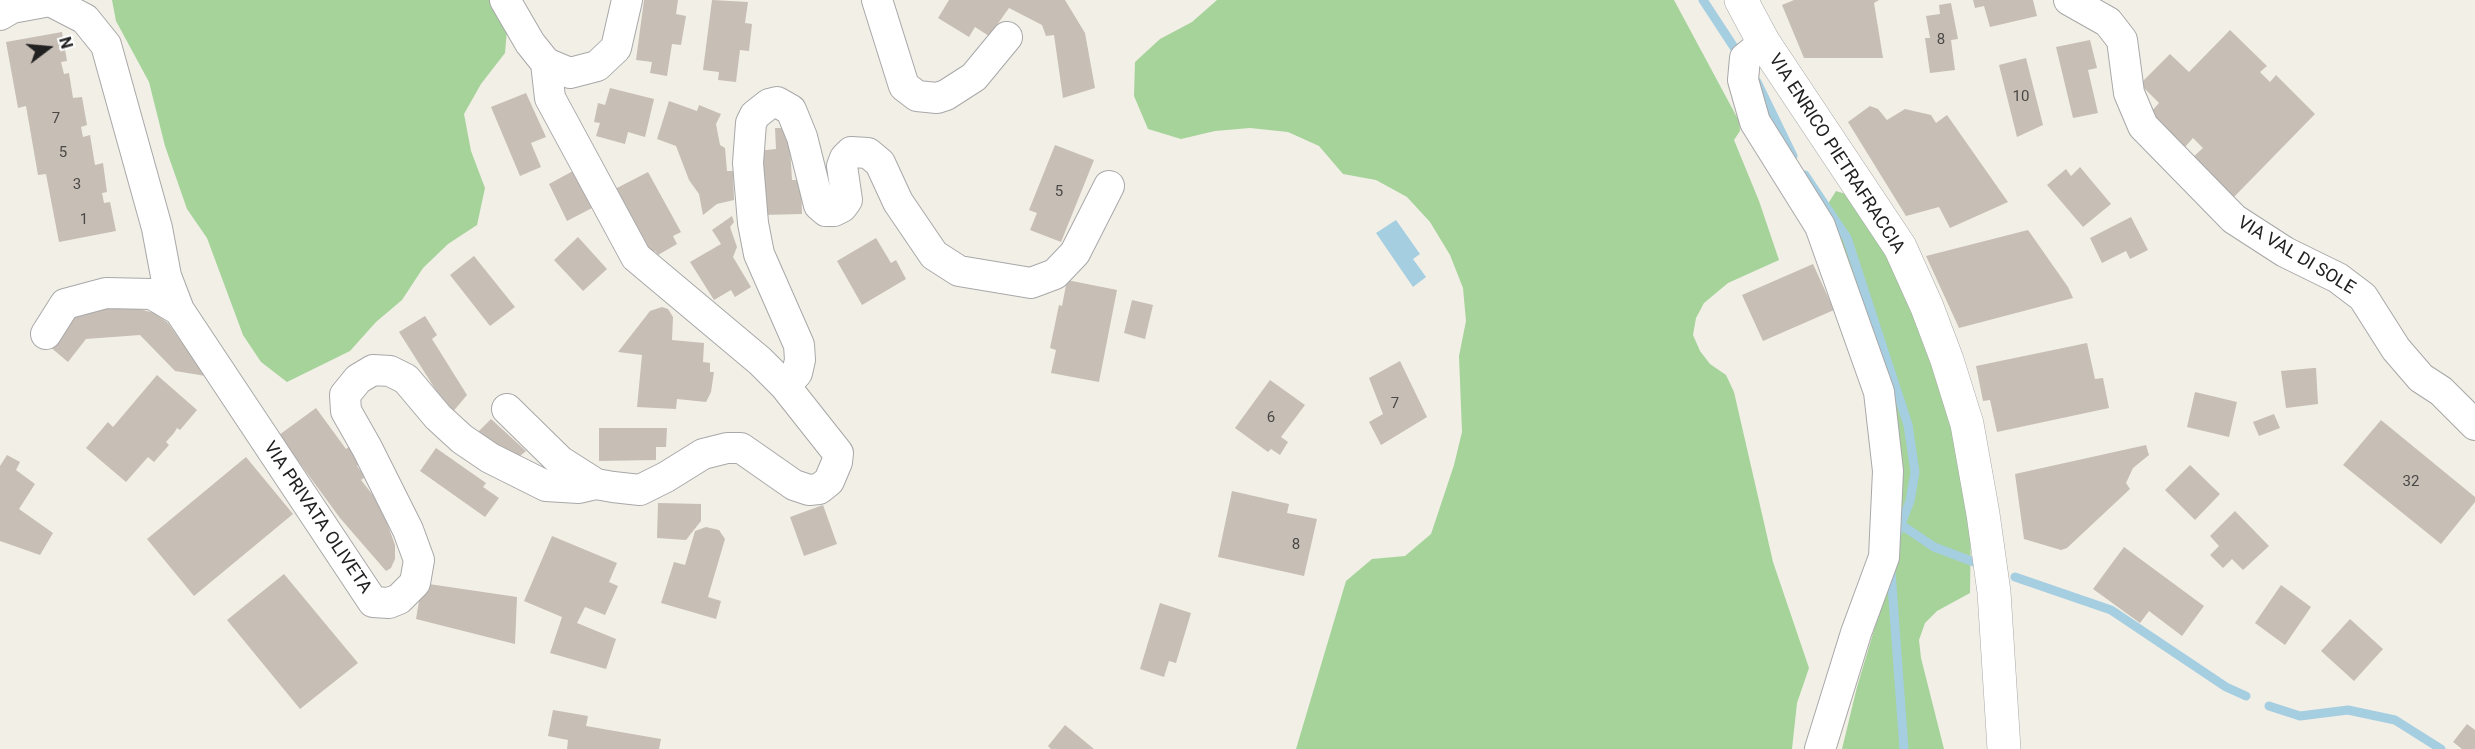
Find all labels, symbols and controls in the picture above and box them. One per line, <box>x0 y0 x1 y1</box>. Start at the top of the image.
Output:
north arrow <box>18 18 78 78</box>
house number: 8 <box>1937 31 1945 49</box>
text: N <box>55 35 76 51</box>
street label: VIA ENRICO PIETRAFRACCIA <box>1763 50 1909 258</box>
house number: 10 <box>2013 88 2029 106</box>
house number: 7 <box>52 110 60 128</box>
house number: 5 <box>59 144 67 162</box>
house number: 3 <box>73 176 81 194</box>
house number: 5 <box>1055 183 1063 201</box>
house number: 1 <box>80 211 88 229</box>
street label: VIA VAL DI SOLE <box>2233 212 2359 300</box>
house number: 7 <box>1391 395 1399 413</box>
house number: 6 <box>1267 409 1275 427</box>
street label: VIA PRIVATA OLIVETA <box>258 438 376 598</box>
house number: 32 <box>2403 473 2419 491</box>
house number: 8 <box>1292 536 1300 554</box>

